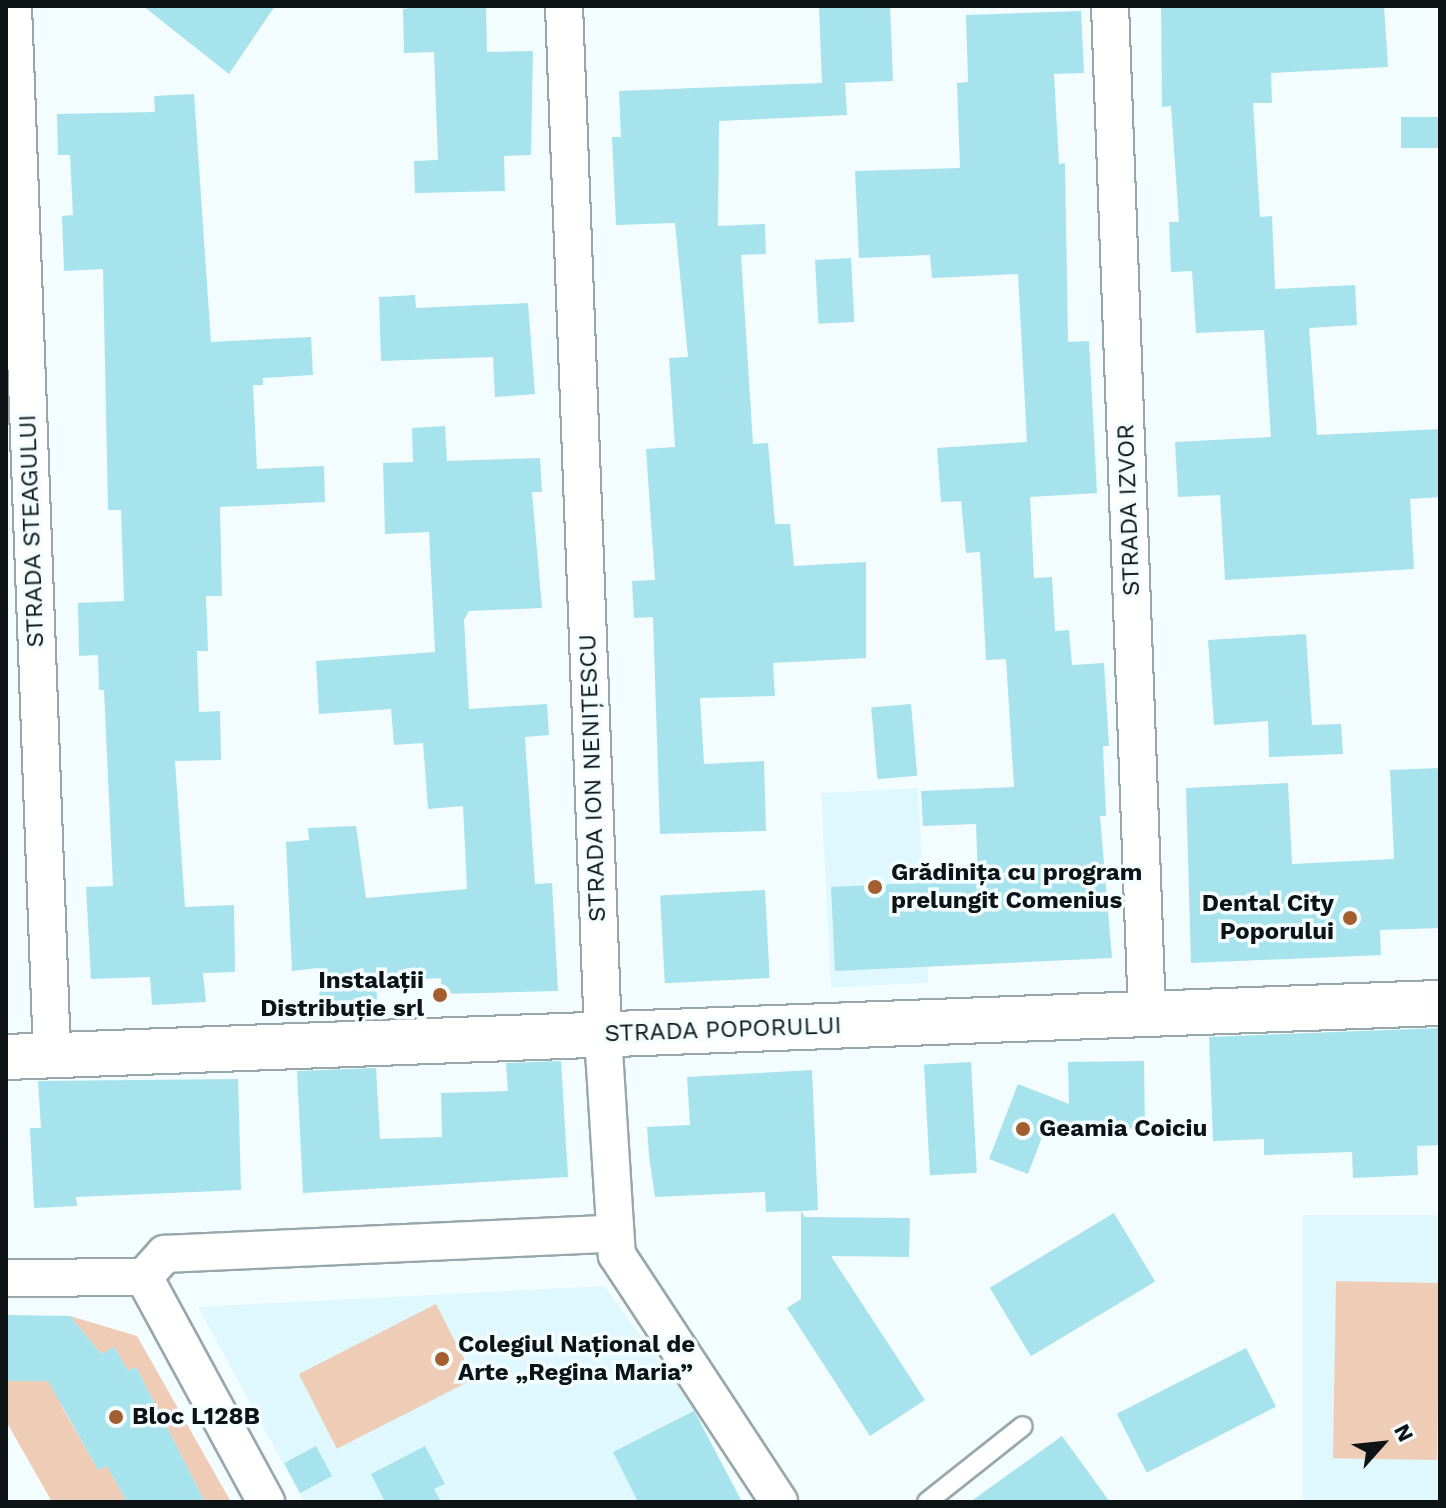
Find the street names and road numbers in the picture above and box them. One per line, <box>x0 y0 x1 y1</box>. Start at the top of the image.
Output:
street label: STRADA STEAGULUI <box>14 414 50 648</box>
street label: STRADA IZVOR <box>1112 423 1146 597</box>
street label: STRADA ION NENIȚESCU <box>574 633 612 923</box>
street label: STRADA POPORULUI <box>604 1011 842 1049</box>

